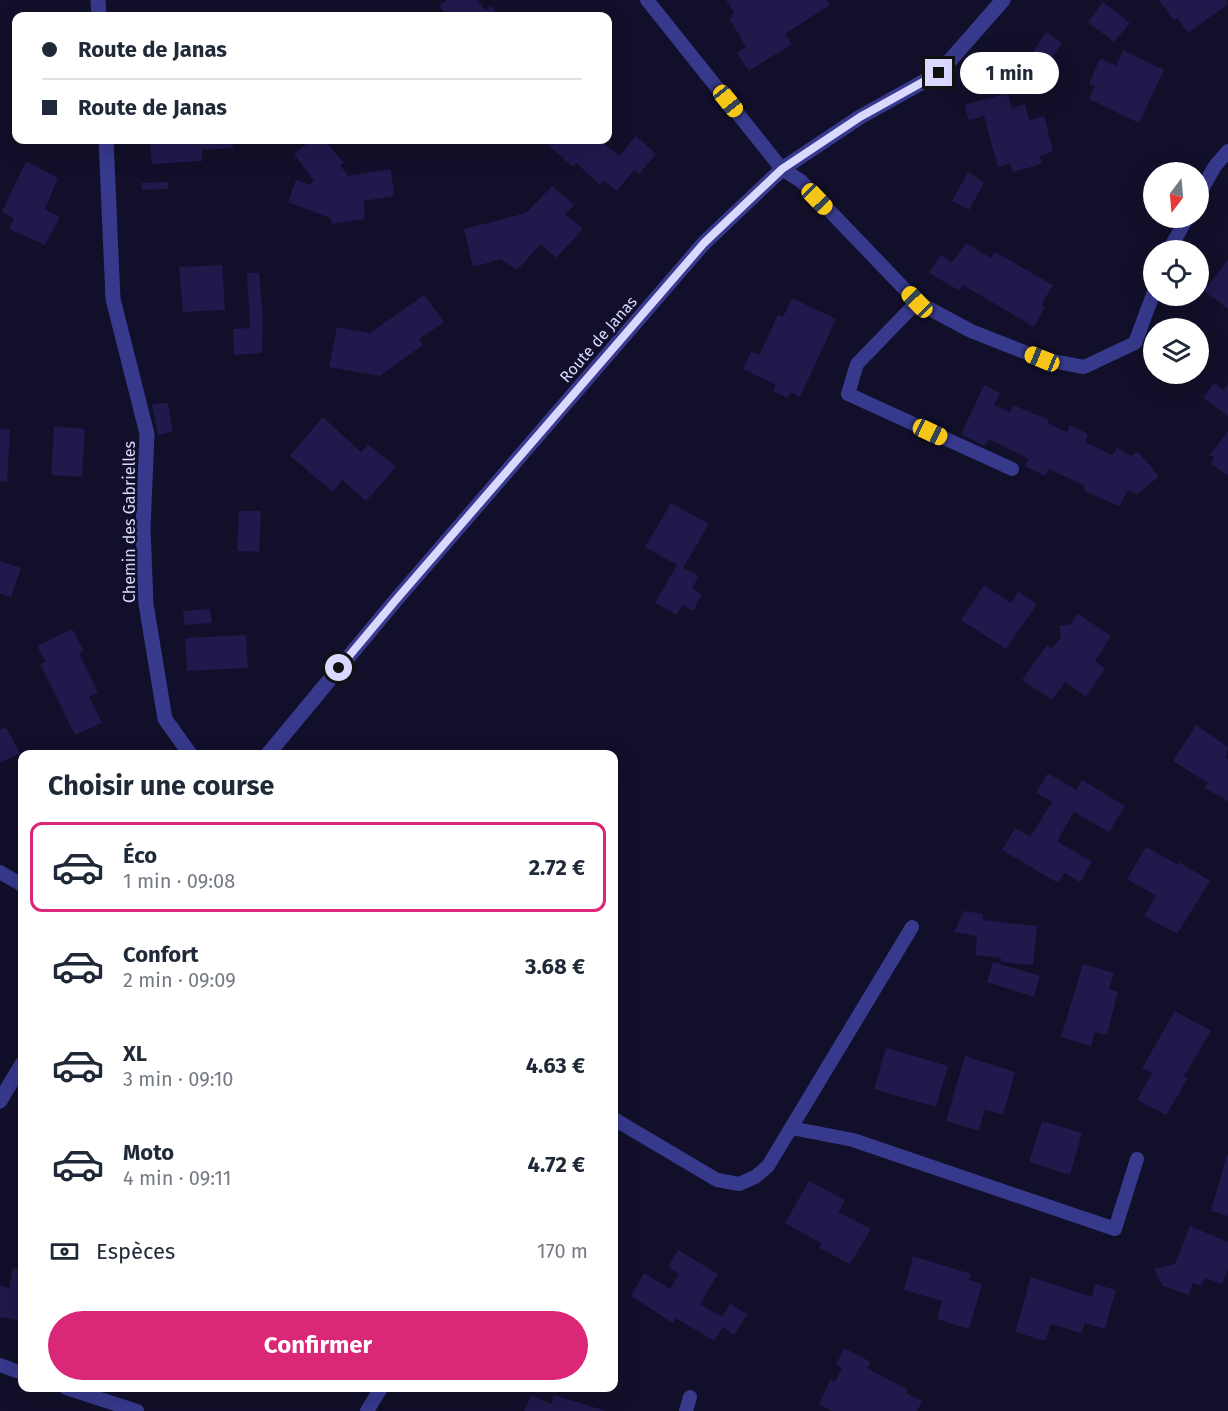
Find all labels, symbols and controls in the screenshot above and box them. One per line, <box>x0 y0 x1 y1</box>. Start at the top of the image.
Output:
text: Route de Janas <box>78 36 227 63</box>
callout: 1 min <box>960 52 1059 94</box>
route end <box>925 59 952 86</box>
text: 1 min <box>985 61 1034 85</box>
car <box>710 81 746 121</box>
text: Route de Janas <box>78 94 227 121</box>
north arrow <box>1143 162 1209 228</box>
map controls <box>1143 162 1209 384</box>
car <box>798 180 836 218</box>
button: locate <box>1143 240 1209 306</box>
car <box>898 283 936 321</box>
street label: Route de Janas <box>556 292 641 386</box>
button: layers <box>1143 318 1209 384</box>
car <box>1022 344 1062 374</box>
car <box>910 416 950 448</box>
street label: Chemin des Gabrielles <box>120 441 139 603</box>
route start <box>325 654 352 681</box>
text: Choisir une course <box>48 770 274 802</box>
icon: car <box>51 840 105 894</box>
text: Éco <box>123 842 157 869</box>
text: 2.72 € <box>529 854 585 881</box>
text: 1 min · 09:08 <box>123 869 235 893</box>
icon: car <box>51 939 105 993</box>
text: Confort <box>123 941 199 968</box>
text: 3.68 € <box>525 953 585 980</box>
text: 2 min · 09:09 <box>123 968 236 992</box>
icon: car <box>51 1038 105 1092</box>
text: XL <box>123 1040 147 1067</box>
text: 4.63 € <box>526 1052 585 1079</box>
text: 3 min · 09:10 <box>123 1067 233 1091</box>
icon: car <box>51 1137 105 1191</box>
text: Moto <box>123 1139 174 1166</box>
text: 4.72 € <box>528 1151 585 1178</box>
text: 4 min · 09:11 <box>123 1166 231 1190</box>
icon: cash <box>48 1235 81 1268</box>
text: Espèces <box>96 1238 175 1265</box>
text: 170 m <box>537 1239 588 1263</box>
button: Confirmer <box>48 1311 588 1380</box>

